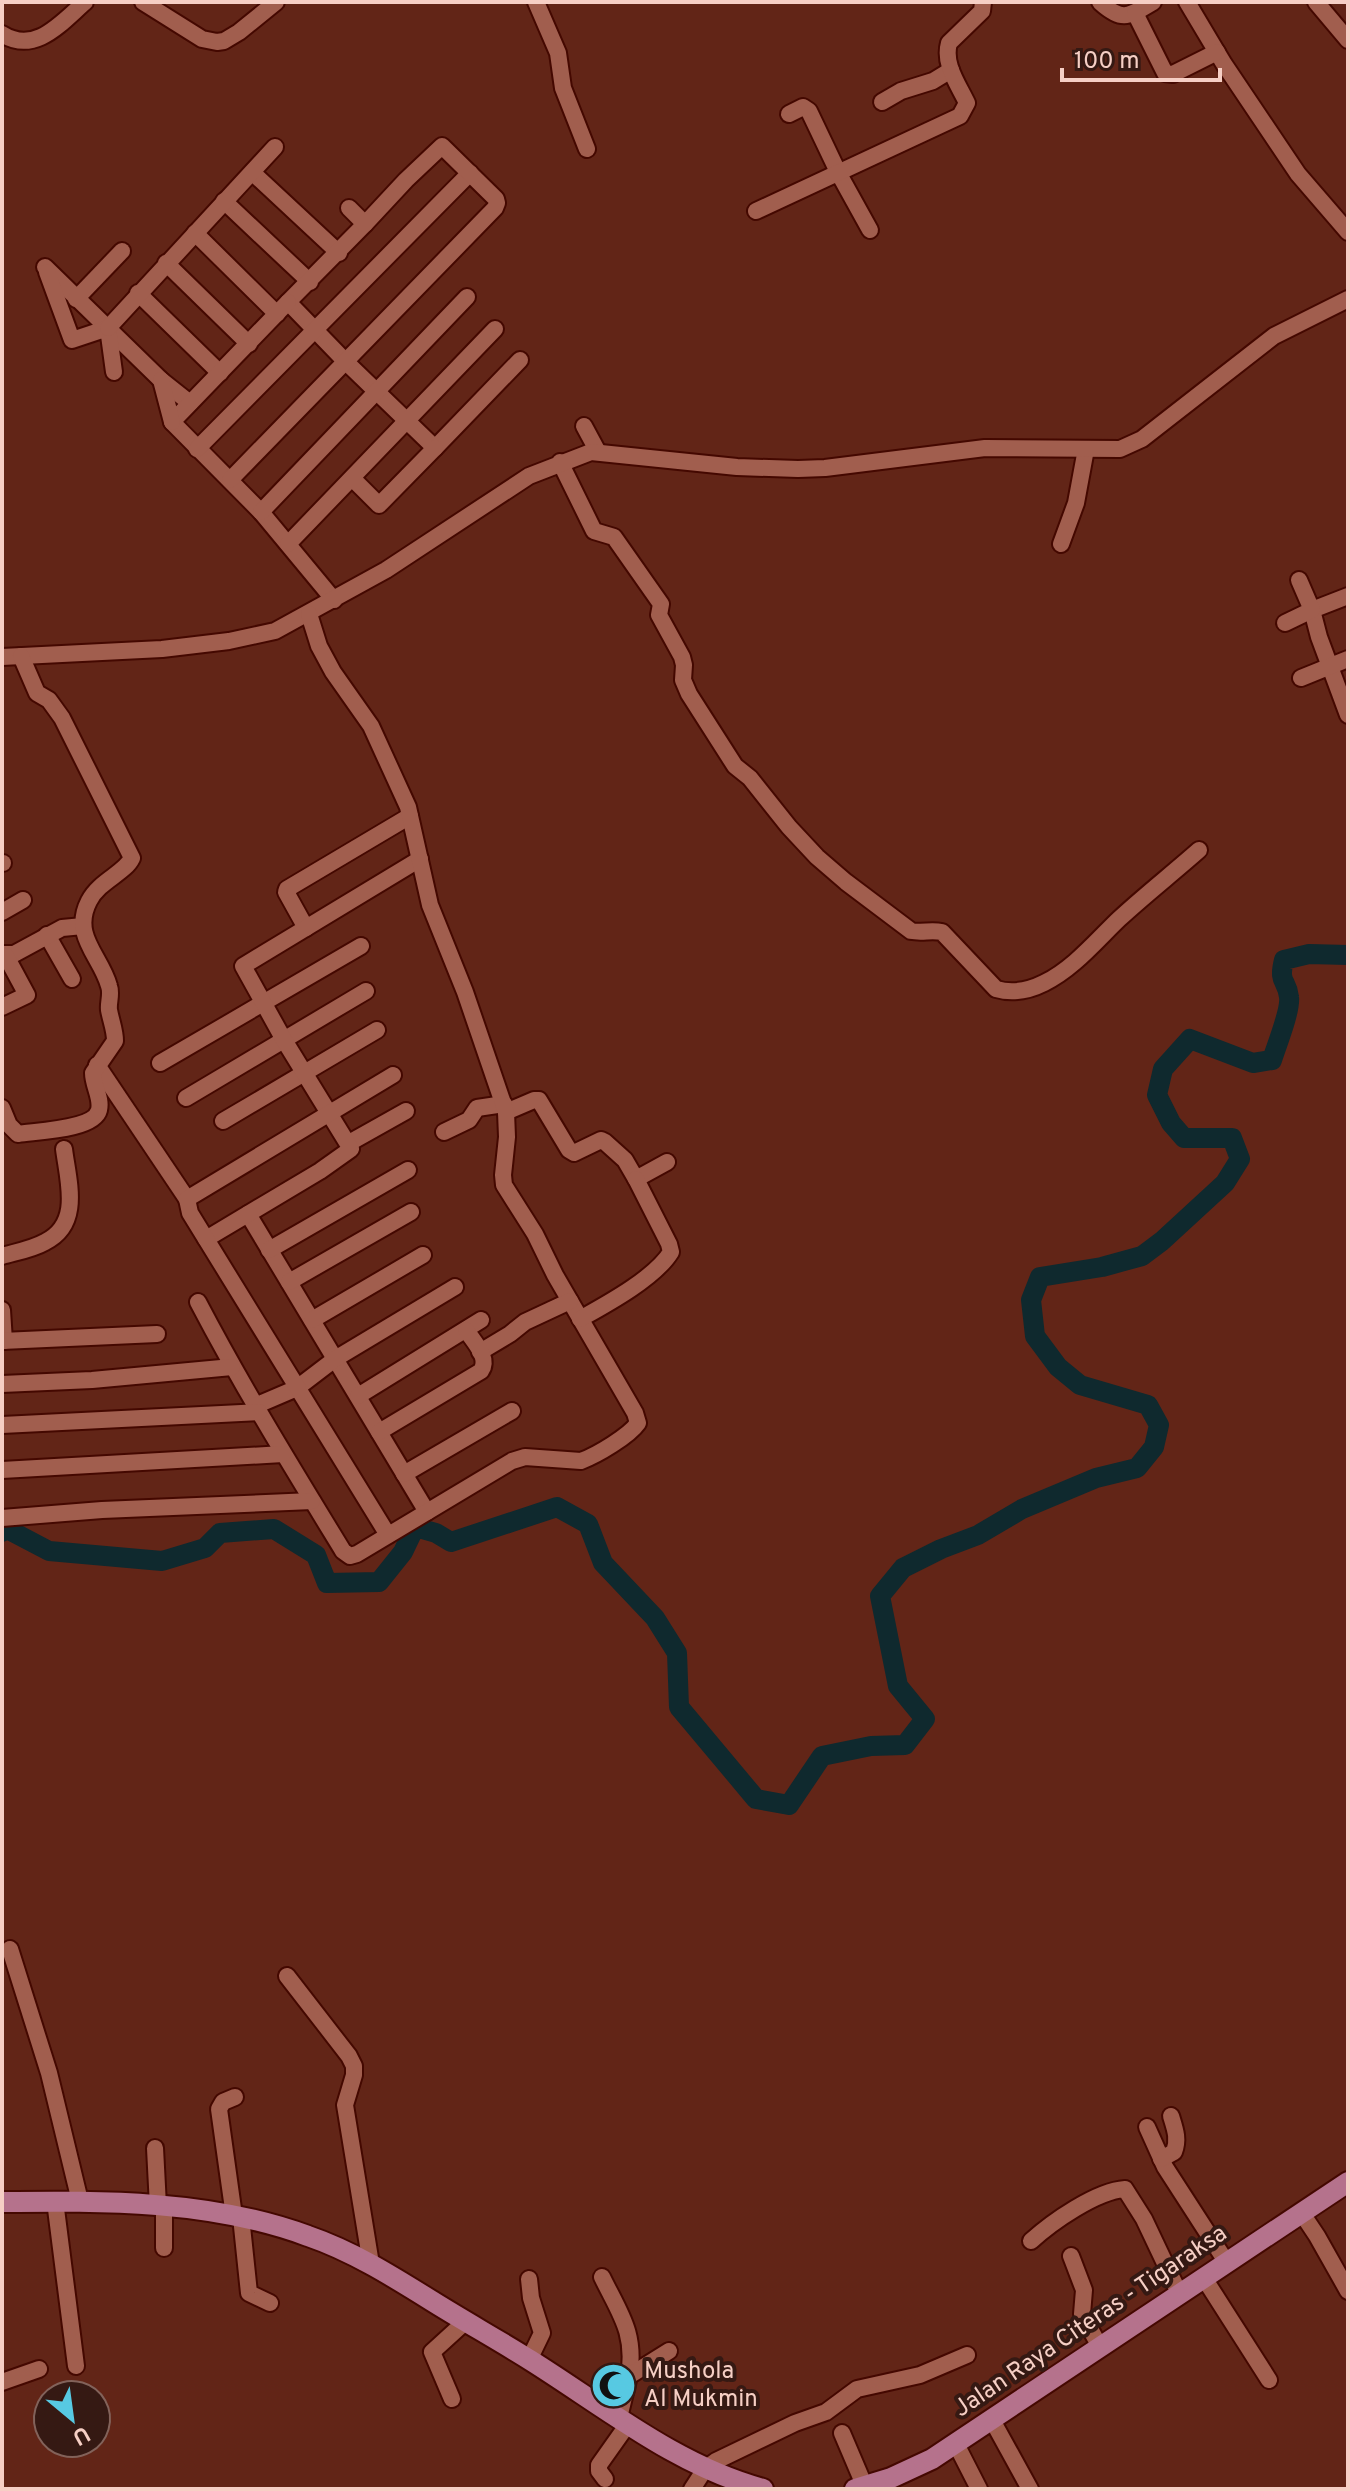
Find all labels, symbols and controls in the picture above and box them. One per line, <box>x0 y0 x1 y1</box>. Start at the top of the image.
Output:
scale bar <box>1062 32 1220 82</box>
text: 100 m <box>1074 47 1140 77</box>
street label: Jalan Raya Citeras - Tigaraksa <box>949 2219 1233 2425</box>
place label: Mushola Al Mukmin <box>644 2357 758 2415</box>
mosque icon: Mushola Al Mukmin <box>589 2362 637 2410</box>
north arrow <box>32 2379 112 2459</box>
text: U <box>67 2419 94 2450</box>

